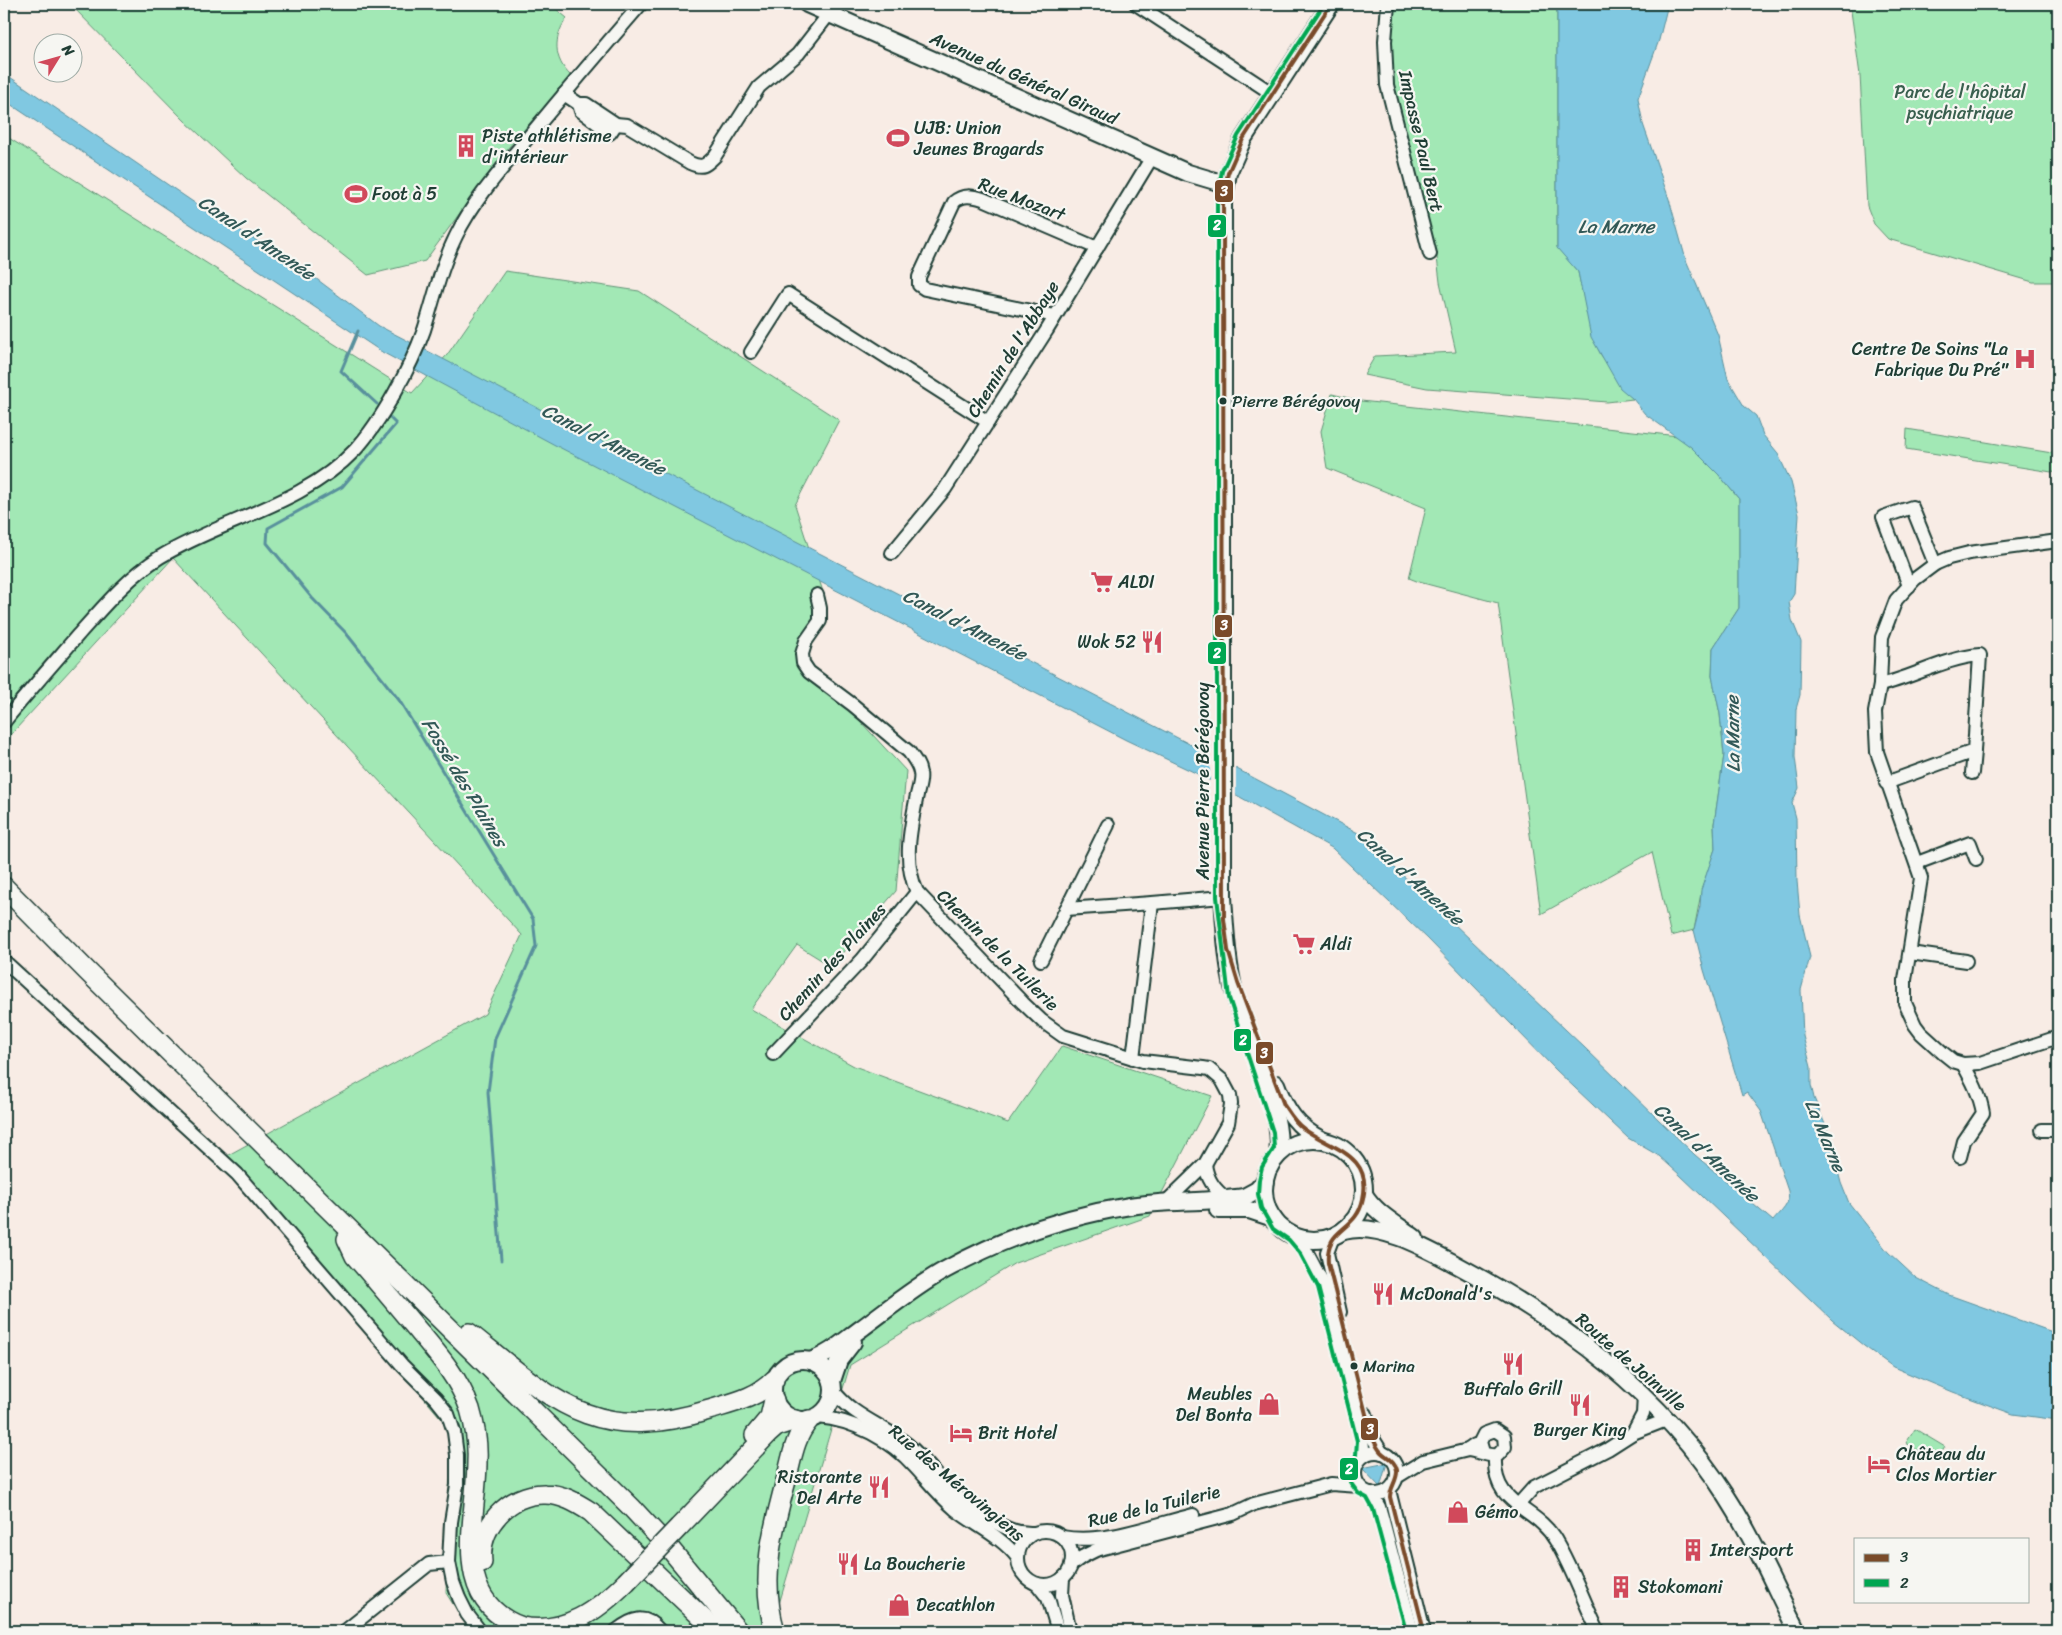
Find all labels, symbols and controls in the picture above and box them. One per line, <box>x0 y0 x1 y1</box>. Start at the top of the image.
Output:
street label: Avenue du Général Giraud <box>924 22 1125 135</box>
north arrow <box>32 32 82 82</box>
text: N <box>54 38 81 62</box>
street label: Impasse Paul Bert <box>1389 66 1453 215</box>
park label: Parc de l'hôpital psychiatrique <box>1894 76 2027 129</box>
place label: UJB: Union Jeunes Bragards <box>913 112 1044 165</box>
place label: Piste athlétisme d'intérieur <box>482 120 612 173</box>
sports icon: UJB: Union Jeunes Bragards <box>885 125 911 151</box>
building icon: Piste athlétisme d'intérieur <box>453 133 479 159</box>
street label: Rue Mozart <box>974 168 1071 231</box>
place label: Foot à 5 <box>372 178 437 210</box>
line badge: 3 <box>1214 179 1234 203</box>
text: 3 <box>1219 179 1228 204</box>
sports icon: Foot à 5 <box>343 181 369 207</box>
water label: Canal d'Amenée <box>191 186 324 290</box>
water label: La Marne <box>1578 210 1656 243</box>
text: 2 <box>1212 213 1222 238</box>
line badge: 2 <box>1207 214 1227 238</box>
street label: Chemin de l'Abbaye <box>958 274 1068 424</box>
place label: Centre De Soins "La Fabrique Du Pré" <box>1852 333 2010 386</box>
hospital icon: Centre De Soins "La Fabrique Du Pré" <box>2012 346 2038 372</box>
place label: Pierre Bérégovoy <box>1232 386 1360 416</box>
water label: Canal d'Amenée <box>536 394 674 486</box>
marker: Pierre Bérégovoy <box>1218 396 1228 406</box>
place label: ALDI <box>1117 566 1155 598</box>
supermarket icon: ALDI <box>1089 569 1115 595</box>
water label: Canal d'Amenée <box>897 579 1035 671</box>
text: 3 <box>1219 613 1228 638</box>
line badge: 3 <box>1214 614 1233 638</box>
place label: Wok 52 <box>1077 626 1136 658</box>
restaurant icon: Wok 52 <box>1139 629 1165 655</box>
line badge: 2 <box>1207 641 1227 665</box>
text: 2 <box>1212 641 1222 666</box>
street label: Avenue Pierre Bérégovoy <box>1187 681 1219 881</box>
water label: La Marne <box>1715 694 1750 772</box>
water label: Fossé des Plaines <box>413 711 518 855</box>
water label: Canal d'Amenée <box>1349 819 1474 935</box>
street label: Chemin de la Tuilerie <box>929 881 1067 1019</box>
street label: Chemin des Plaines <box>770 895 895 1029</box>
place label: Aldi <box>1319 928 1352 960</box>
supermarket icon: Aldi <box>1291 931 1317 957</box>
line badge: 2 <box>1233 1028 1252 1052</box>
text: 2 <box>1238 1028 1248 1053</box>
line badge: 3 <box>1255 1041 1274 1065</box>
text: 3 <box>1259 1041 1268 1066</box>
water label: Canal d'Amenée <box>1646 1094 1769 1212</box>
water label: La Marne <box>1795 1094 1856 1178</box>
place label: McDonald's <box>1400 1278 1493 1310</box>
restaurant icon: McDonald's <box>1370 1281 1396 1307</box>
street label: Route de Joinville <box>1568 1304 1694 1420</box>
place label: Marina <box>1363 1351 1415 1381</box>
restaurant icon: Buffalo Grill <box>1500 1351 1526 1377</box>
marker: Marina <box>1349 1361 1359 1371</box>
place label: Buffalo Grill <box>1464 1373 1563 1405</box>
place label: Meubles Del Bonta <box>1176 1378 1253 1431</box>
shop icon: Meubles Del Bonta <box>1256 1391 1282 1417</box>
restaurant icon: Burger King <box>1567 1392 1593 1418</box>
place label: Burger King <box>1533 1414 1627 1446</box>
street label: Rue des Mérovingiens <box>881 1416 1033 1550</box>
place label: Brit Hotel <box>978 1417 1058 1449</box>
line badge: 3 <box>1360 1417 1379 1441</box>
text: 3 <box>1365 1417 1374 1442</box>
hotel icon: Brit Hotel <box>948 1420 974 1446</box>
place label: Château du Clos Mortier <box>1896 1438 1997 1491</box>
hotel icon: Château du Clos Mortier <box>1866 1451 1892 1477</box>
line badge: 2 <box>1339 1457 1359 1481</box>
text: 2 <box>1344 1457 1354 1482</box>
place label: Ristorante Del Arte <box>778 1461 862 1514</box>
restaurant icon: Ristorante Del Arte <box>866 1474 892 1500</box>
street label: Rue de la Tuilerie <box>1085 1475 1223 1537</box>
place label: Gémo <box>1475 1496 1518 1528</box>
shop icon: Gémo <box>1445 1499 1471 1525</box>
place label: Intersport <box>1709 1534 1794 1566</box>
building icon: Intersport <box>1680 1537 1706 1563</box>
legend <box>1854 1538 2030 1602</box>
text: 3 <box>1900 1544 1908 1570</box>
place label: La Boucherie <box>864 1548 965 1580</box>
restaurant icon: La Boucherie <box>835 1551 861 1577</box>
text: 2 <box>1900 1570 1909 1596</box>
place label: Stokomani <box>1638 1571 1724 1603</box>
building icon: Stokomani <box>1608 1574 1634 1600</box>
place label: Decathlon <box>916 1589 995 1621</box>
shop icon: Decathlon <box>886 1592 912 1618</box>

